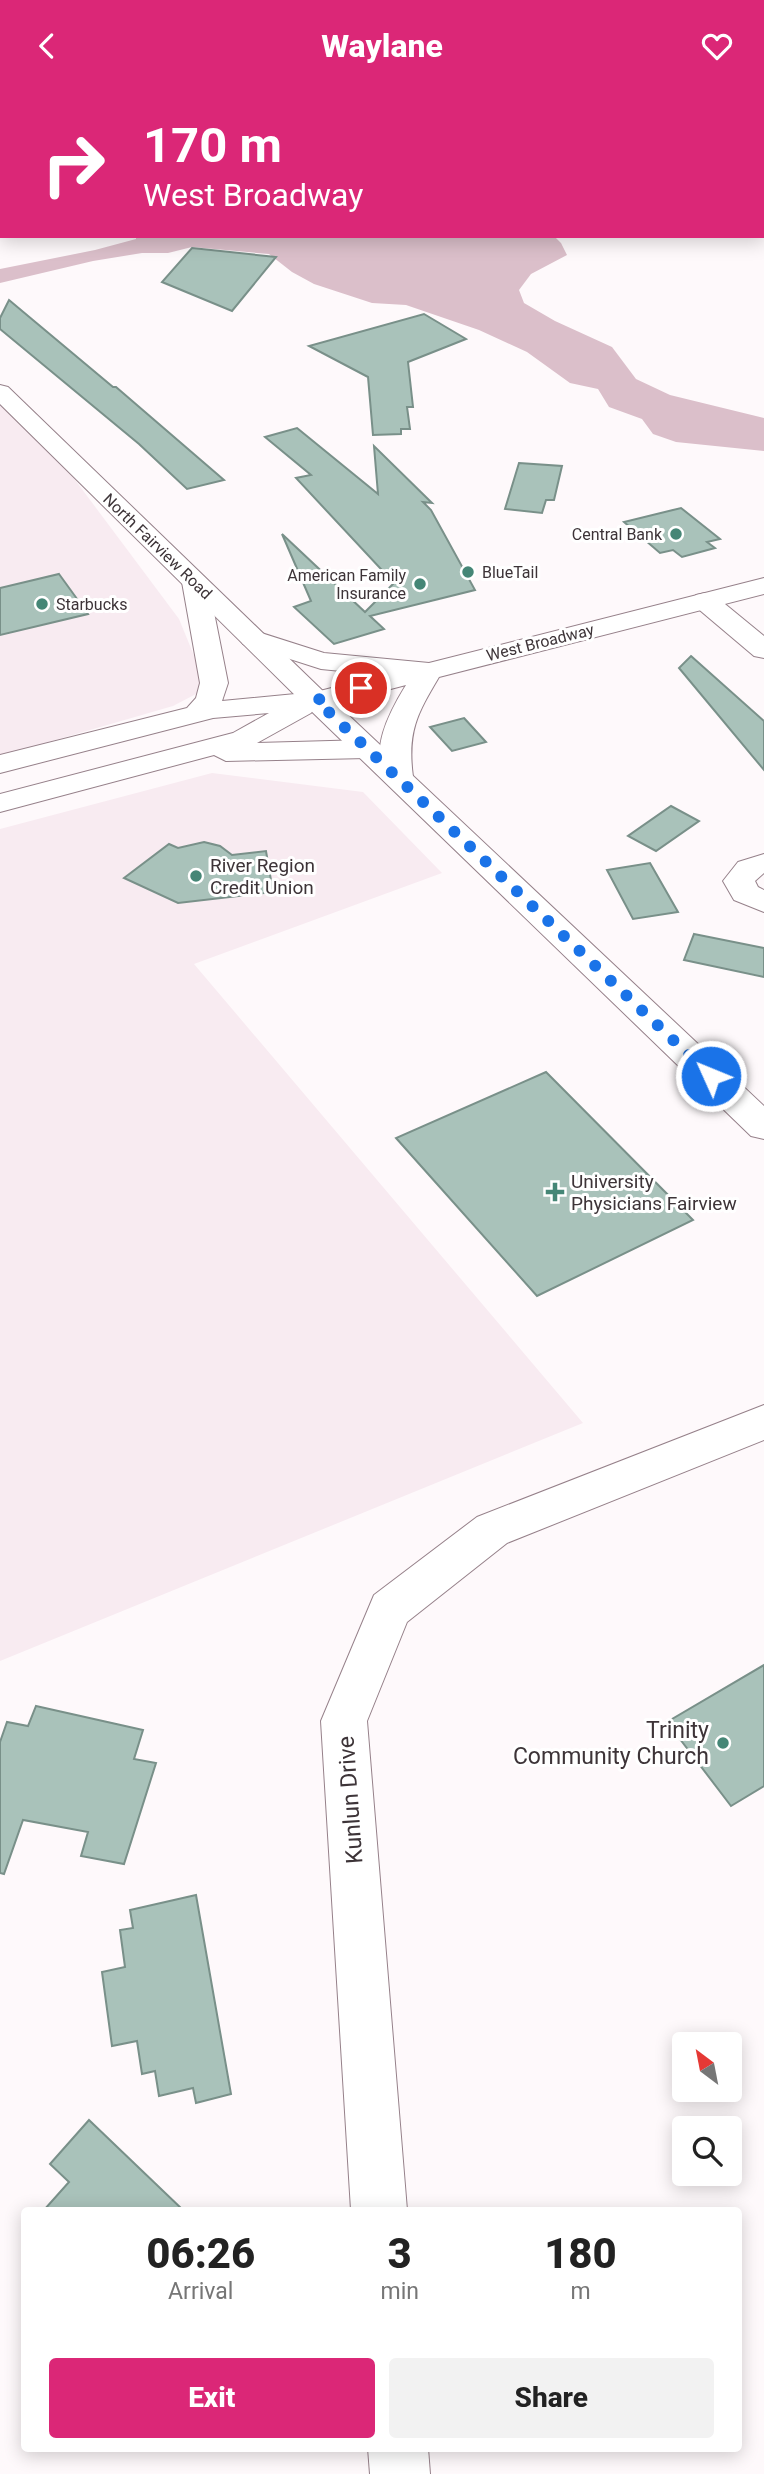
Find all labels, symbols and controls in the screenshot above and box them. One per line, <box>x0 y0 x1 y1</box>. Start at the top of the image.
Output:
icon: back <box>28 27 66 65</box>
text: Waylane <box>321 27 443 65</box>
icon: heart <box>698 27 736 65</box>
text: 170 m <box>143 117 282 174</box>
icon: right <box>28 119 119 210</box>
text: West Broadway <box>143 176 363 214</box>
street label: North Fairview Road <box>99 490 216 603</box>
place label: Central Bank <box>572 525 663 544</box>
marker: Central Bank <box>668 526 684 542</box>
place label: BlueTail <box>482 563 538 582</box>
marker: BlueTail <box>460 564 476 580</box>
place label: American Family Insurance <box>287 566 406 603</box>
marker: American Family Insurance <box>412 576 428 592</box>
place label: Starbucks <box>56 595 127 614</box>
marker: Starbucks <box>34 596 50 612</box>
street label: West Broadway <box>484 620 596 665</box>
pin <box>331 658 391 718</box>
icon: arrive <box>342 669 380 707</box>
place label: River Region Credit Union <box>210 854 315 899</box>
marker: River Region Credit Union <box>188 868 204 884</box>
position arrow <box>674 1039 748 1113</box>
place label: University Physicians Fairview <box>571 1170 737 1215</box>
marker: University Physicians Fairview <box>545 1182 565 1202</box>
place label: Trinity Community Church <box>513 1717 709 1770</box>
street label: Kunlun Drive <box>333 1735 368 1865</box>
marker: Trinity Community Church <box>715 1735 731 1751</box>
north arrow <box>672 2032 742 2102</box>
map controls <box>672 2032 742 2186</box>
button: search <box>672 2116 742 2186</box>
text: 06:26 <box>146 2229 255 2278</box>
text: 3 <box>388 2229 412 2278</box>
text: 180 <box>544 2229 617 2278</box>
text: Arrival <box>168 2278 233 2305</box>
text: min <box>380 2278 419 2305</box>
text: m <box>570 2278 591 2305</box>
button: Exit <box>49 2358 375 2438</box>
button: Share <box>389 2358 714 2438</box>

